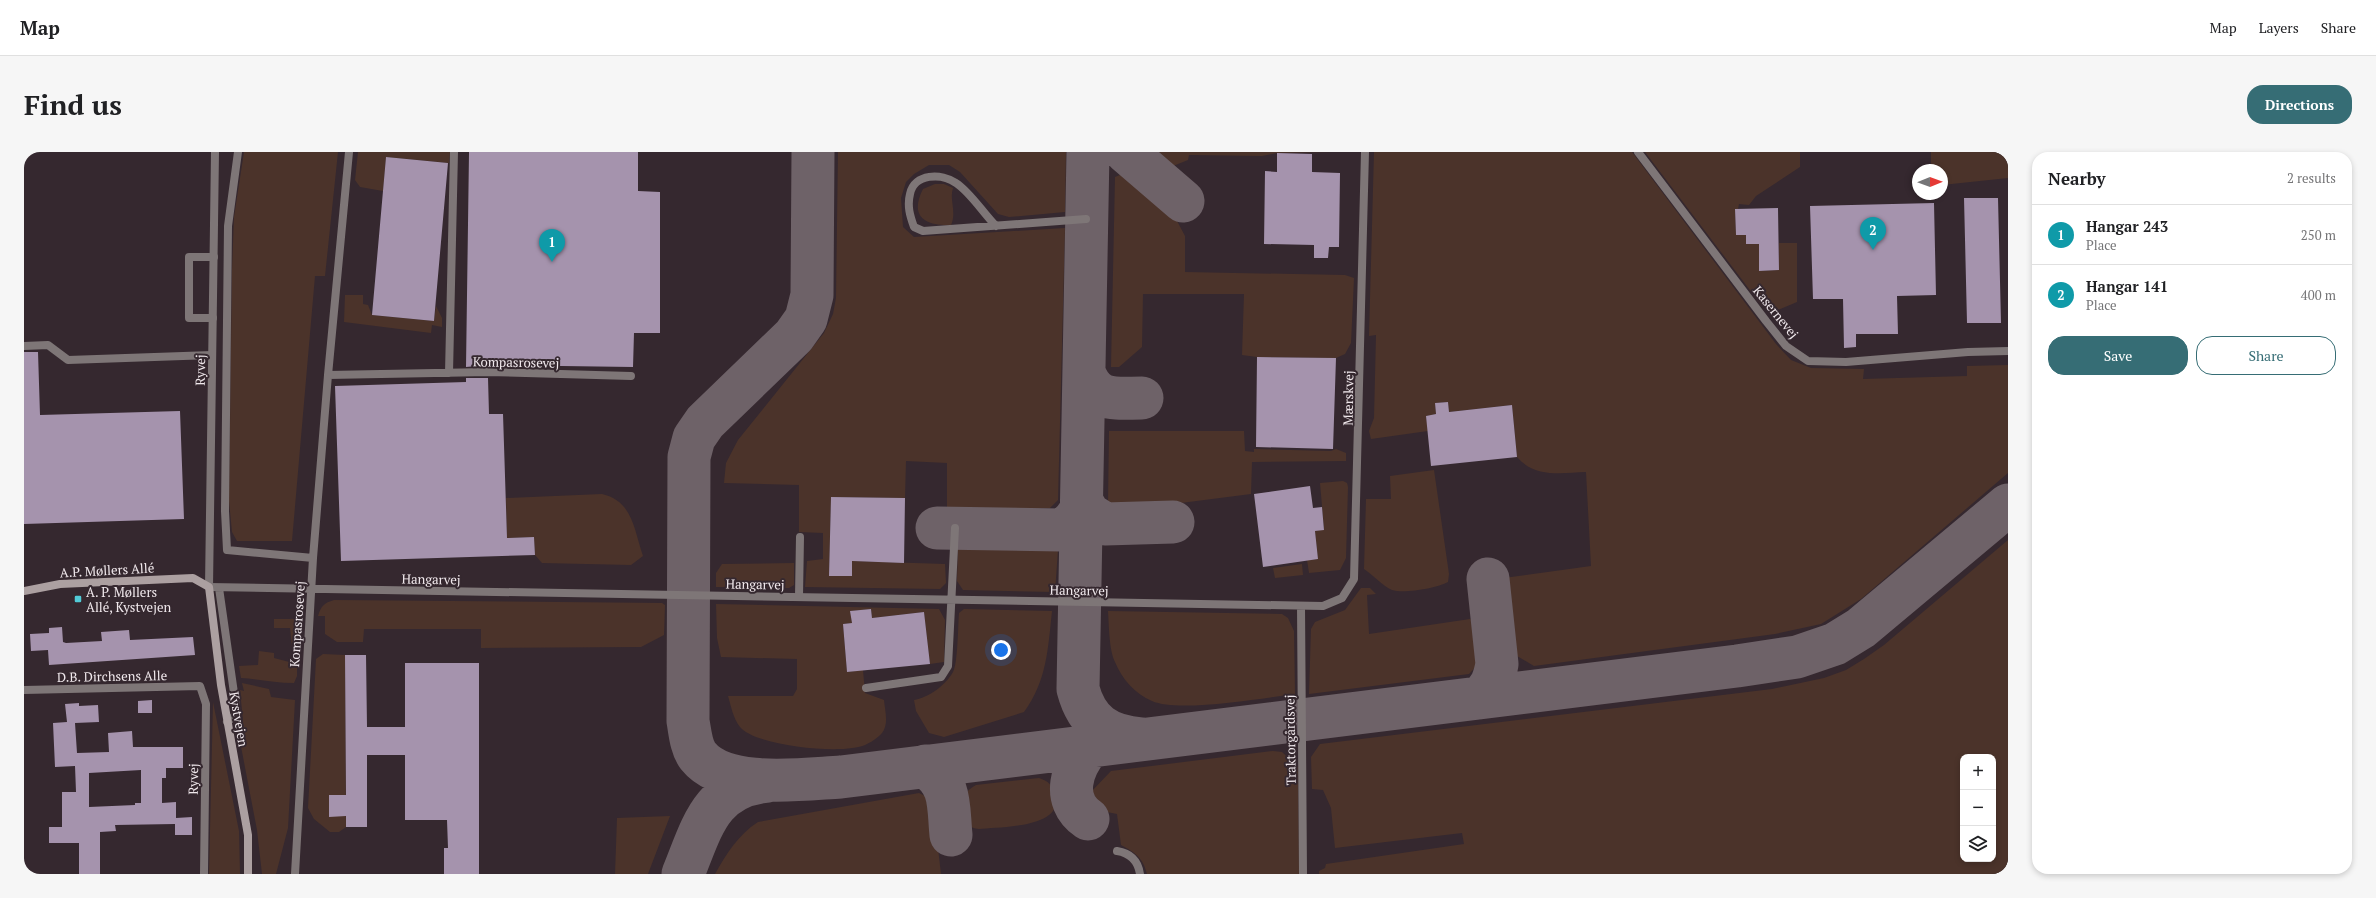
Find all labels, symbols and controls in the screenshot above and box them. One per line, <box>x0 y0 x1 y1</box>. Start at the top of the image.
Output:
text: Map <box>20 15 60 40</box>
text: Map <box>2210 18 2237 37</box>
text: Layers <box>2259 18 2299 37</box>
text: Share <box>2321 18 2356 37</box>
button: Directions <box>2247 85 2352 124</box>
text: Find us <box>24 86 122 123</box>
north arrow <box>1912 164 1948 200</box>
text: Nearby <box>2048 167 2106 190</box>
text: 2 results <box>2287 169 2336 187</box>
text: Hangar 243 <box>2086 216 2168 236</box>
pin: 2 <box>1860 217 1886 250</box>
text: 1 <box>2057 226 2065 244</box>
text: 250 m <box>2301 226 2336 244</box>
pin: 1 <box>539 229 565 262</box>
text: Place <box>2086 236 2117 254</box>
text: Hangar 141 <box>2086 276 2168 296</box>
street label: Kasernevej <box>1749 282 1803 342</box>
text: 2 <box>2057 286 2065 304</box>
text: 400 m <box>2301 286 2336 304</box>
text: Place <box>2086 296 2117 314</box>
button: Save <box>2048 336 2188 375</box>
button: Share <box>2196 336 2336 375</box>
street label: Kompasrosevej <box>473 352 559 372</box>
street label: Ryvej <box>191 354 209 386</box>
street label: Mærskvej <box>1339 370 1357 426</box>
street label: A.P. Møllers Allé <box>59 559 155 581</box>
street label: Hangarvej <box>401 569 461 589</box>
street label: Hangarvej <box>725 574 785 594</box>
street label: Kompasrosevej <box>285 580 309 668</box>
street label: Hangarvej <box>1049 580 1109 600</box>
place label: A. P. Møllers Allé, Kystvejen <box>86 583 171 616</box>
marker: A. P. Møllers Allé, Kystvejen <box>73 594 83 604</box>
your location <box>991 640 1011 660</box>
street label: D.B. Dirchsens Alle <box>57 666 167 686</box>
street label: Kystvejen <box>225 690 253 748</box>
street label: Traktorgårdsvej <box>1280 694 1300 786</box>
map controls <box>1960 754 1996 862</box>
button: + <box>1960 754 1996 790</box>
street label: Ryvej <box>184 763 202 795</box>
button: − <box>1960 790 1996 826</box>
button: layers <box>1960 826 1996 862</box>

